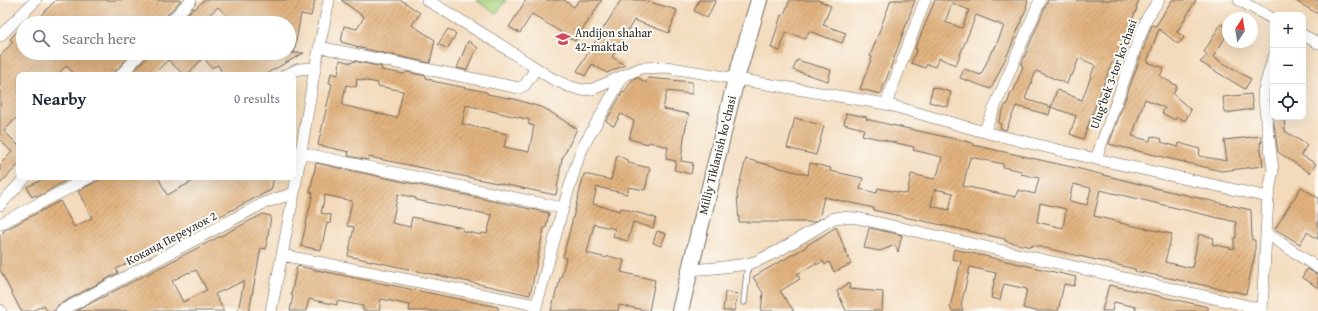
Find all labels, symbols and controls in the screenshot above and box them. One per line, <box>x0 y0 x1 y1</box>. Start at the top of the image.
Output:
north arrow <box>1222 12 1258 48</box>
map controls <box>1270 12 1306 120</box>
button: + <box>1270 12 1306 48</box>
search box <box>16 16 296 60</box>
street label: Ulug‘bek 3-tor koʻchasi <box>1085 16 1141 131</box>
place label: Andijon shahar 42-maktab <box>575 24 652 55</box>
icon: search <box>30 27 52 49</box>
text: Search here <box>62 28 136 49</box>
school or university icon: Andijon shahar 42-maktab <box>554 30 572 48</box>
button: − <box>1270 48 1306 84</box>
button: locate <box>1270 84 1306 120</box>
text: Nearby <box>32 86 86 111</box>
text: 0 results <box>234 89 280 108</box>
street label: Milliy Tiklanish ko'chasi <box>694 93 740 216</box>
street label: Коканд Πереулок 2 <box>123 207 220 269</box>

